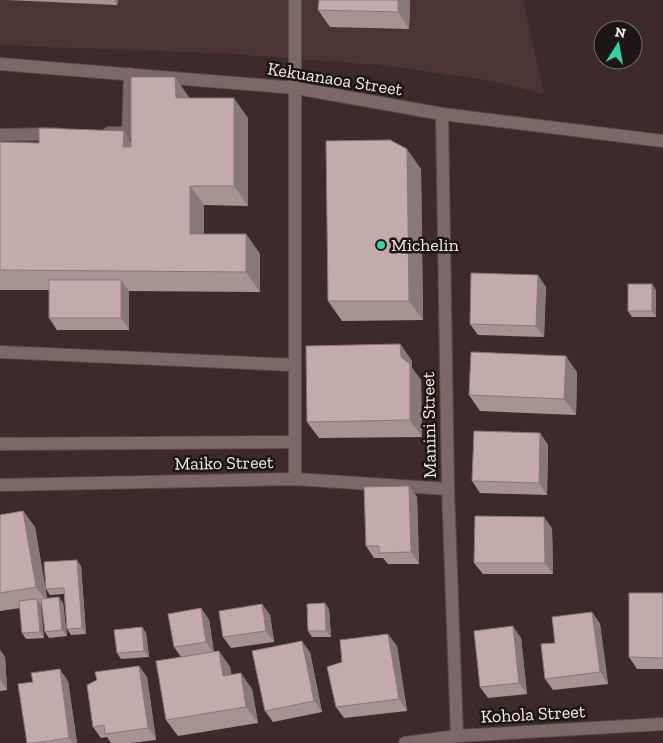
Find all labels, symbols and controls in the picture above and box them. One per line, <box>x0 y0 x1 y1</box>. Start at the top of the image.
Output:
north arrow <box>593 20 643 70</box>
text: N <box>614 23 628 42</box>
street label: Kekuanaoa Street <box>266 57 404 101</box>
place label: Michelin <box>391 234 460 256</box>
marker: Michelin <box>375 239 387 251</box>
street label: Manini Street <box>417 371 441 478</box>
street label: Maiko Street <box>174 451 274 475</box>
street label: Kohola Street <box>480 700 586 728</box>

